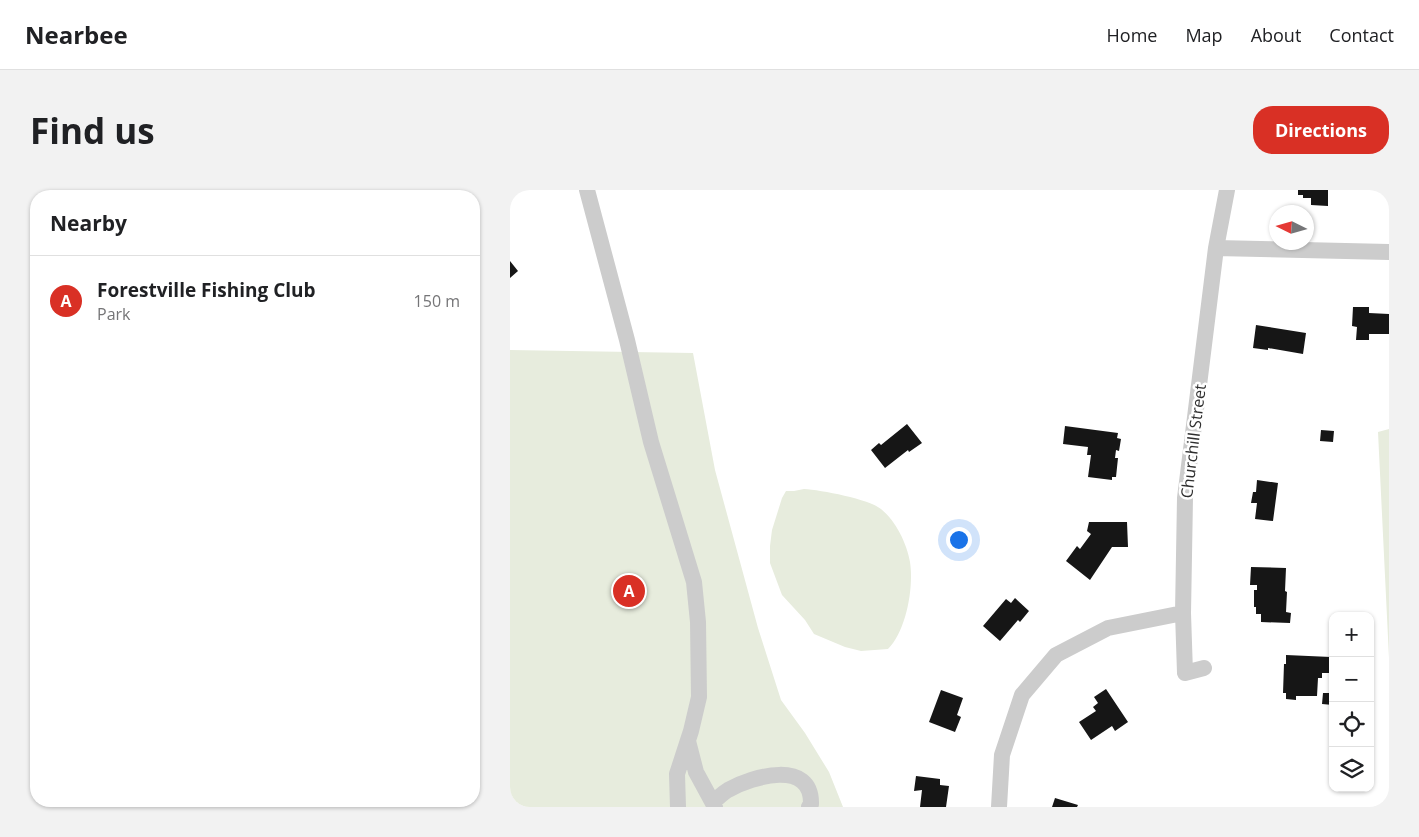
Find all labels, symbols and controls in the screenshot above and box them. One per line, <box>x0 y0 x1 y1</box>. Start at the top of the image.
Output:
text: Nearbee <box>25 18 128 51</box>
text: Home <box>1107 23 1157 47</box>
text: Map <box>1185 23 1223 47</box>
text: About <box>1251 23 1301 47</box>
text: Contact <box>1329 23 1394 47</box>
button: Directions <box>1253 106 1389 154</box>
text: Find us <box>30 107 155 154</box>
north arrow <box>1269 205 1314 250</box>
text: Nearby <box>50 209 127 237</box>
text: Forestville Fishing Club <box>97 277 316 303</box>
text: A <box>60 290 72 312</box>
text: 150 m <box>414 290 460 312</box>
text: Park <box>97 303 130 325</box>
street label: Churchill Street <box>1175 382 1211 499</box>
your location <box>946 527 972 553</box>
pin: A <box>613 572 645 610</box>
map controls <box>1329 612 1374 792</box>
button: + <box>1329 612 1374 657</box>
button: − <box>1329 657 1374 702</box>
button: locate <box>1329 702 1374 747</box>
button: layers <box>1329 747 1374 792</box>

